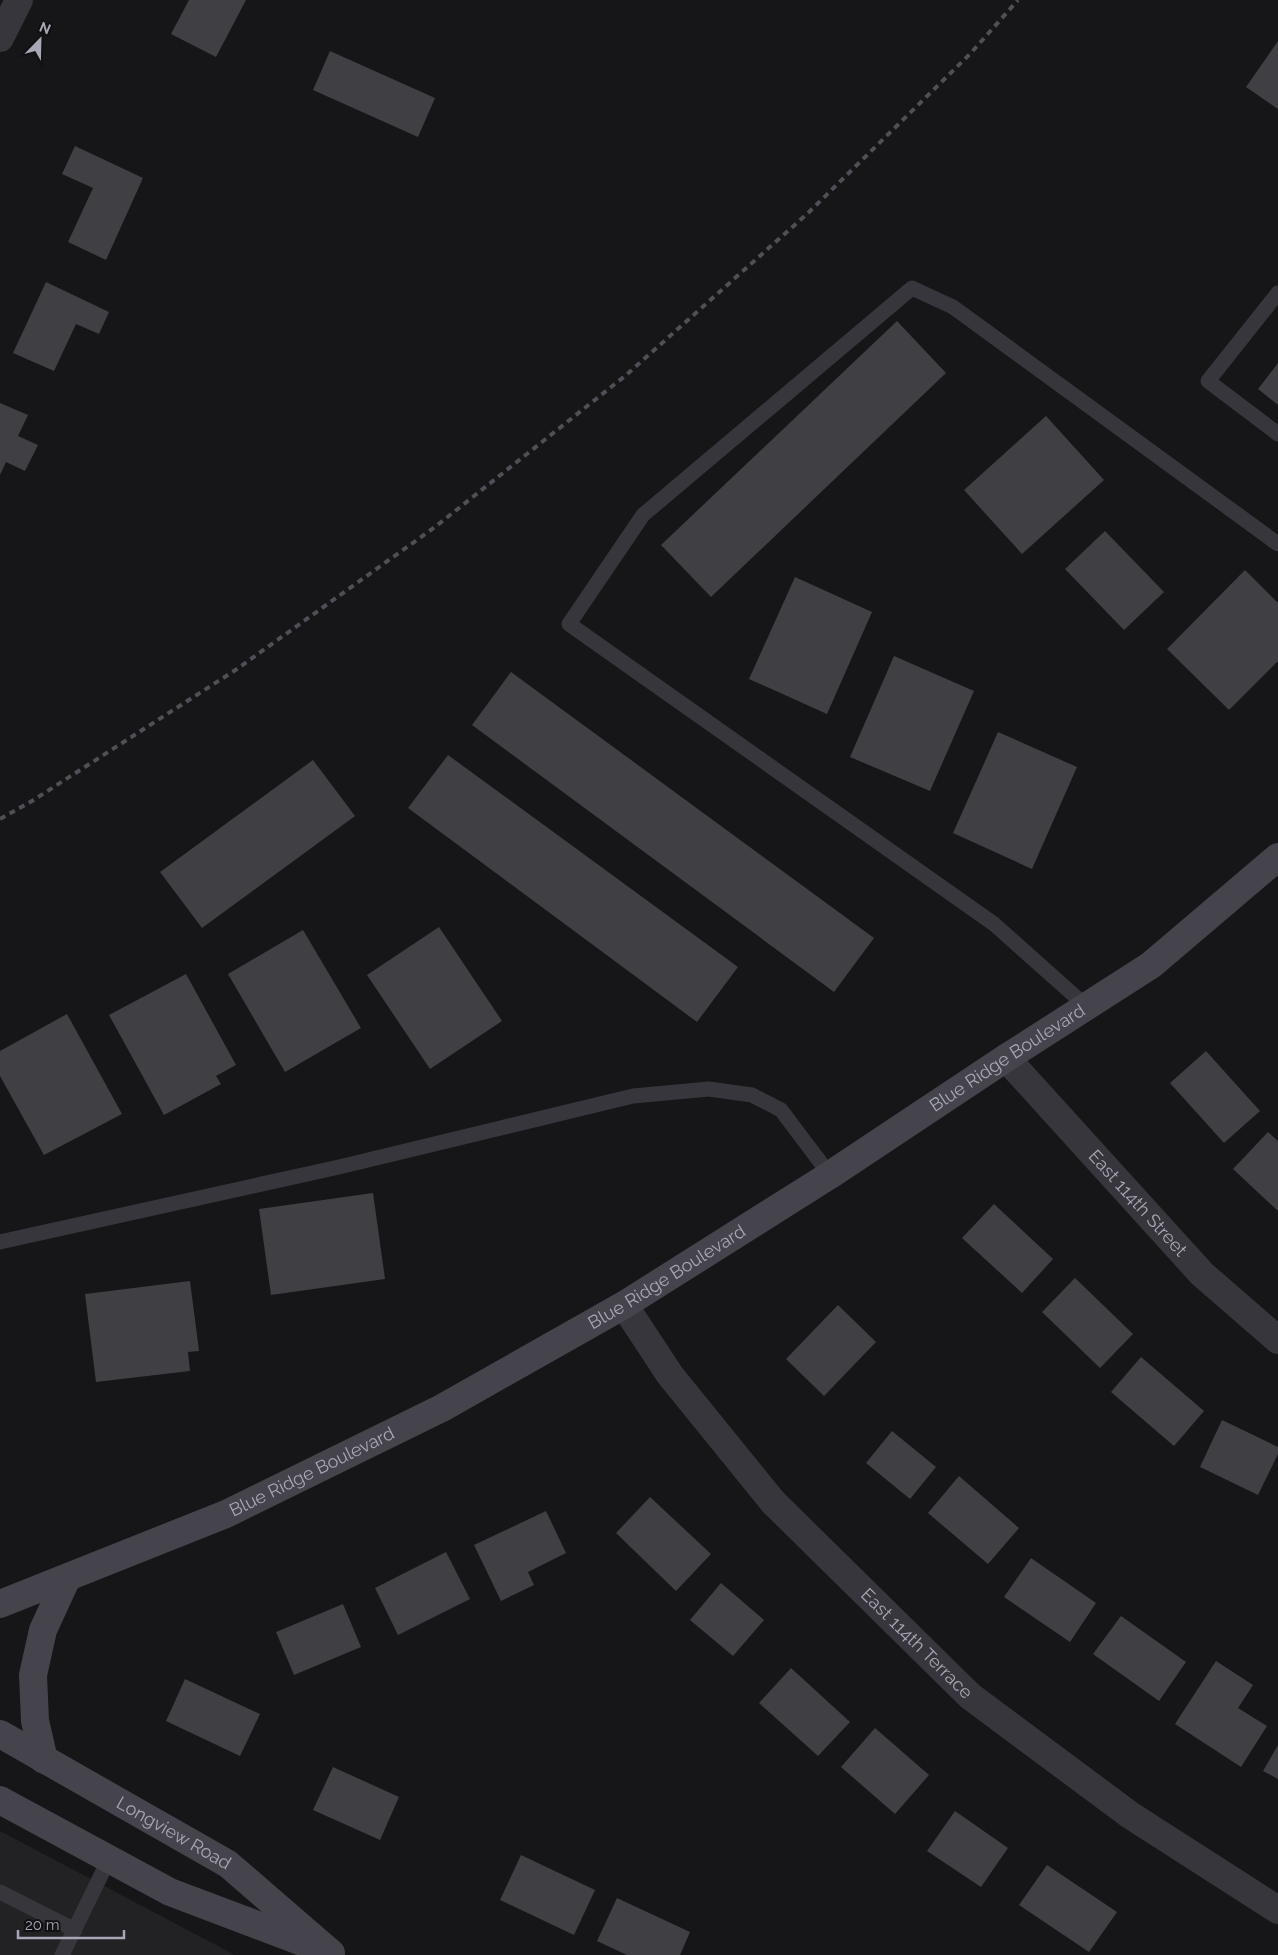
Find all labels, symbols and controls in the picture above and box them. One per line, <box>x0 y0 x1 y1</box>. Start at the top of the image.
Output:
north arrow <box>15 15 65 65</box>
text: N <box>37 19 53 37</box>
street label: Blue Ridge Boulevard <box>925 999 1088 1116</box>
street label: East 114th Street <box>1084 1145 1192 1260</box>
street label: Blue Ridge Boulevard <box>584 1220 749 1333</box>
street label: Blue Ridge Boulevard <box>226 1422 398 1521</box>
street label: East 114th Terrace <box>857 1584 978 1703</box>
street label: Longview Road <box>113 1792 235 1874</box>
scale bar <box>18 1908 124 1940</box>
text: 20 m <box>25 1916 60 1934</box>

